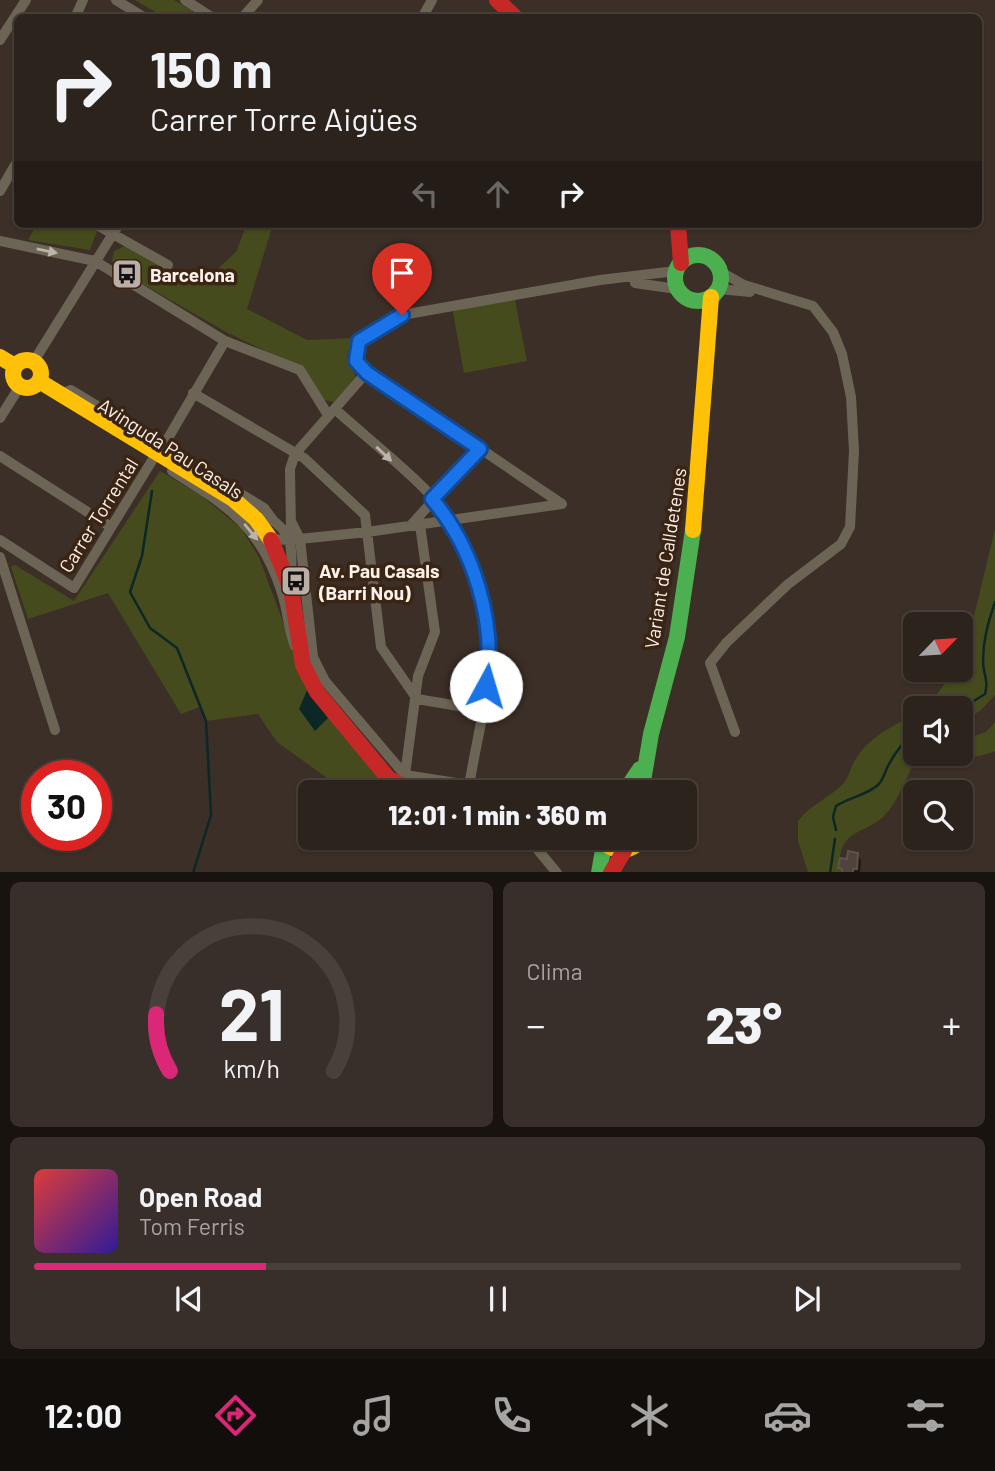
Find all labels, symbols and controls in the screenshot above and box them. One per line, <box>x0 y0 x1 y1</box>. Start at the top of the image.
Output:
text: 150 m <box>150 39 272 98</box>
icon: right <box>35 42 126 133</box>
text: Carrer Torre Aigües <box>150 99 418 137</box>
icon: left <box>406 175 444 213</box>
icon: ahead <box>479 175 517 213</box>
icon: right <box>552 175 590 213</box>
pin <box>372 243 432 315</box>
one-way arrow <box>36 246 58 257</box>
icon: arrive <box>383 254 421 292</box>
bus stop icon: Barcelona <box>110 257 144 291</box>
place label: Barcelona <box>150 263 235 286</box>
street label: Avinguda Pau Casals <box>94 393 248 503</box>
one-way arrow <box>375 446 393 462</box>
street label: Carrer Torrental <box>54 454 142 576</box>
street label: Variant de Calldetenes <box>639 466 691 650</box>
one-way arrow <box>243 524 258 541</box>
place label: Av. Pau Casals (Barri Nou) <box>318 559 440 604</box>
bus stop icon: Av. Pau Casals (Barri Nou) <box>279 564 313 598</box>
north arrow <box>903 612 973 682</box>
map controls <box>903 612 973 850</box>
position arrow <box>449 649 523 723</box>
button: sound <box>903 696 973 766</box>
speed limit sign: 30 <box>21 760 112 851</box>
button: search <box>903 780 973 850</box>
text: 12:01 · 1 min · 360 m <box>388 799 607 830</box>
text: Clima <box>527 957 582 985</box>
text: 21 <box>218 968 284 1056</box>
text: 23° <box>705 992 782 1054</box>
text: − <box>527 1001 546 1047</box>
text: + <box>942 1001 961 1047</box>
text: km/h <box>223 1052 280 1082</box>
text: Open Road <box>139 1181 262 1212</box>
text: Tom Ferris <box>139 1212 245 1240</box>
icon: previous <box>170 1280 208 1318</box>
icon: pause <box>479 1280 517 1318</box>
icon: next <box>788 1280 826 1318</box>
icon: directions <box>211 1391 260 1440</box>
icon: music <box>349 1391 398 1440</box>
icon: phone <box>487 1391 536 1440</box>
icon: climate <box>625 1391 674 1440</box>
icon: car <box>763 1391 812 1440</box>
icon: filters <box>901 1391 950 1440</box>
text: 12:00 <box>45 1396 122 1434</box>

